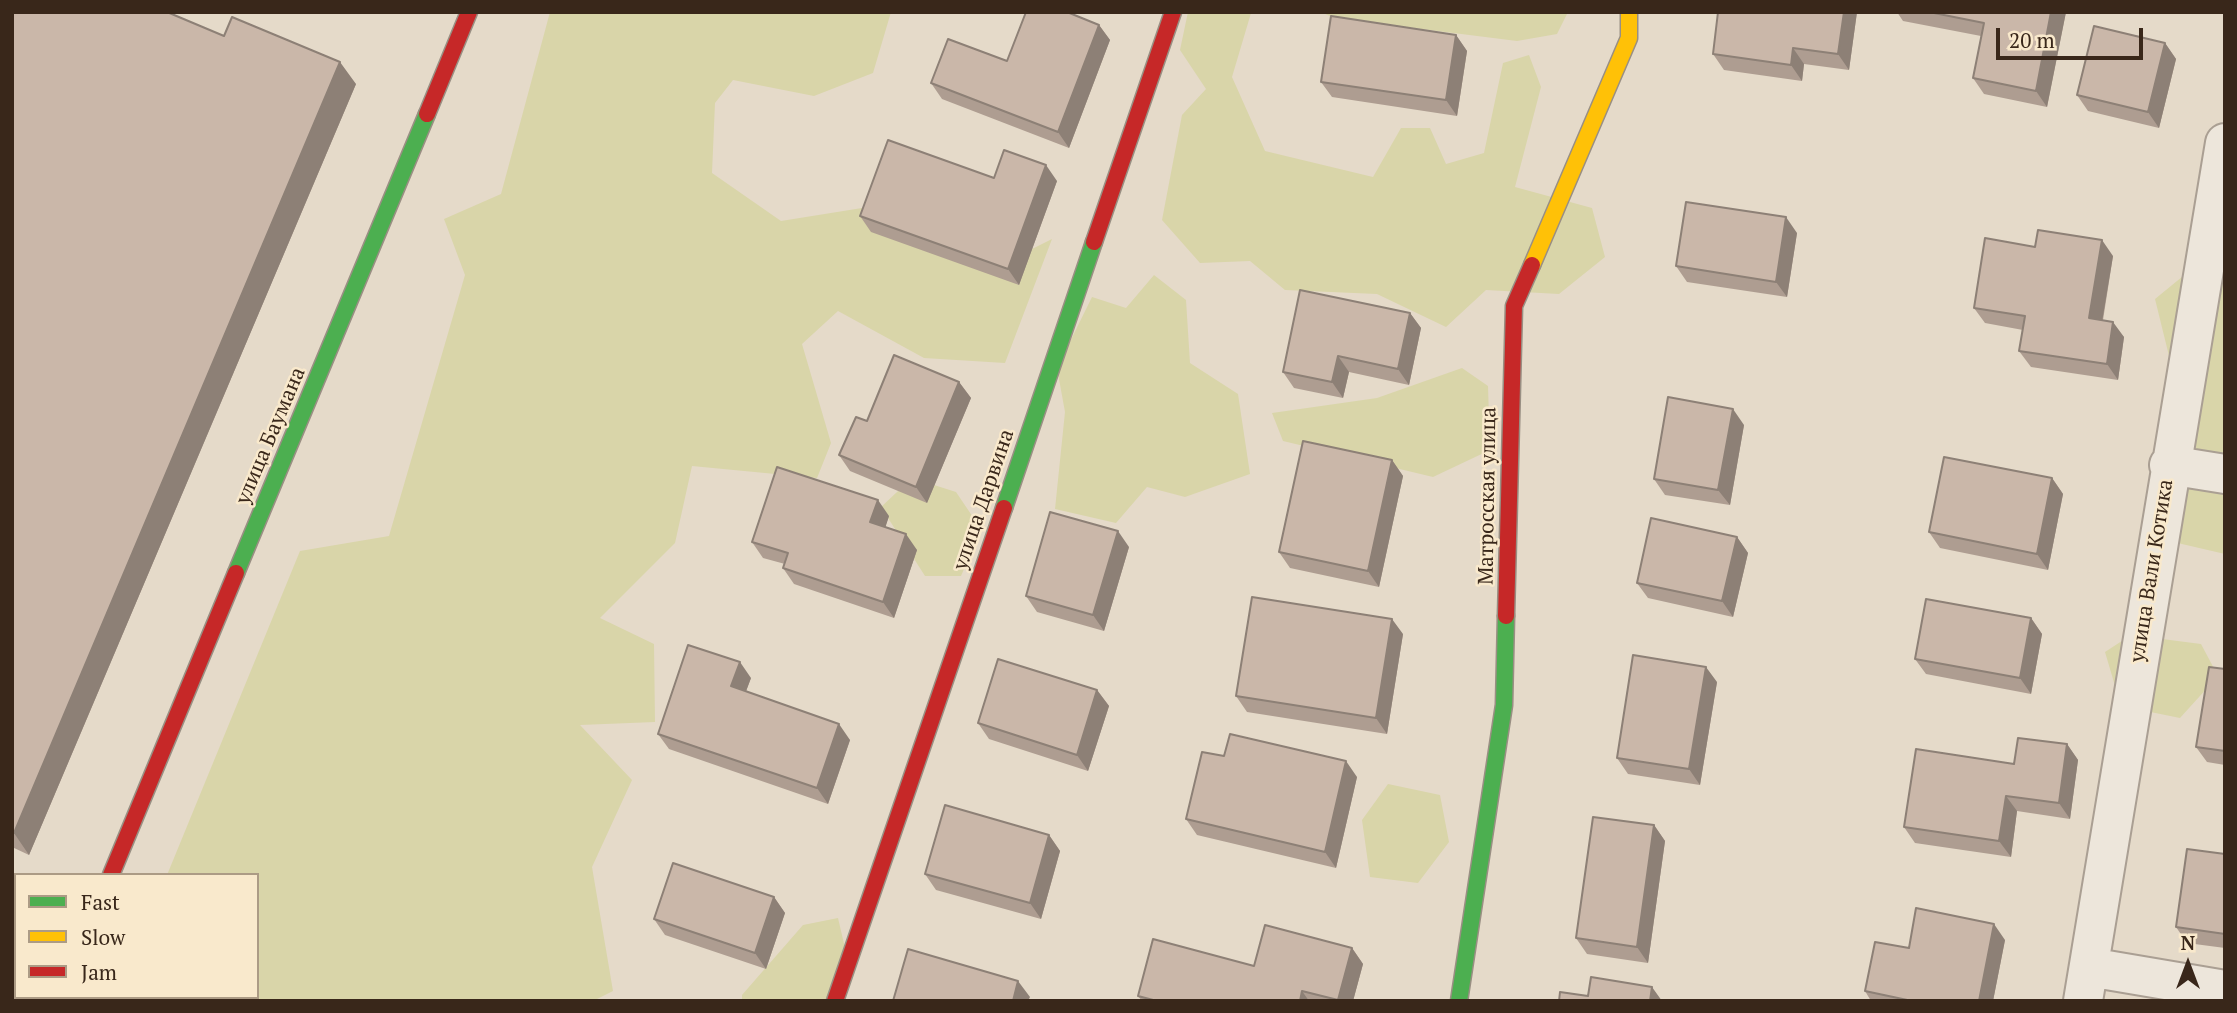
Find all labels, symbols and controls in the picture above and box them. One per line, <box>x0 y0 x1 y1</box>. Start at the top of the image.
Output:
scale bar <box>1999 14 2146 58</box>
text: 20 m <box>2009 26 2055 54</box>
street label: улица Баумана <box>231 364 311 508</box>
street label: Матросская улица <box>1474 407 1502 585</box>
street label: улица Дарвина <box>948 426 1020 574</box>
street label: улица Вали Котика <box>2125 478 2179 664</box>
legend <box>14 873 259 999</box>
text: Fast <box>81 888 120 916</box>
text: Slow <box>81 923 125 951</box>
north arrow <box>2153 929 2223 999</box>
text: N <box>2181 930 2195 955</box>
text: Jam <box>81 958 117 986</box>

